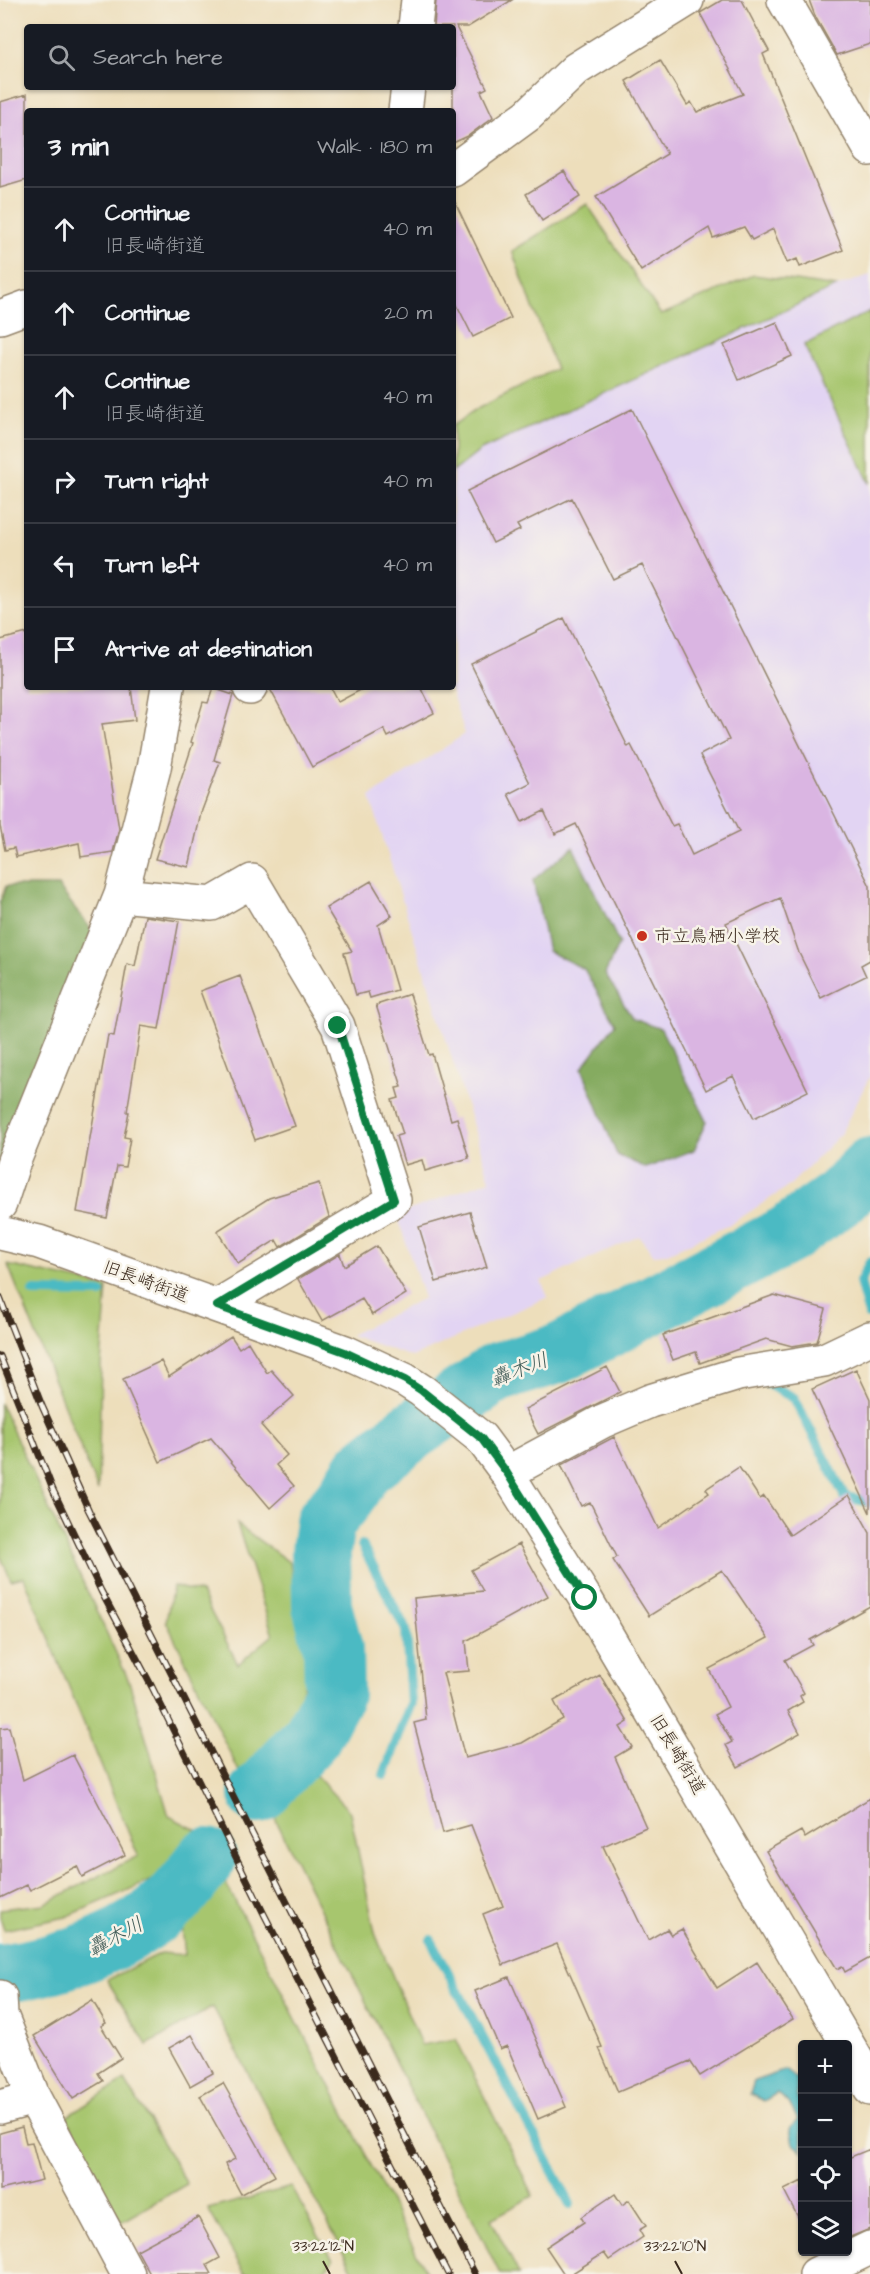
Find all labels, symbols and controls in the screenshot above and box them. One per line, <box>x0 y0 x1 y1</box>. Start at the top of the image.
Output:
search box <box>24 24 456 90</box>
icon: search <box>45 41 78 74</box>
text: Search here <box>93 42 223 73</box>
text: 3 min <box>48 129 109 165</box>
text: Walk · 180 m <box>317 133 432 161</box>
text: Continue <box>105 198 190 229</box>
icon: ahead <box>48 213 81 246</box>
text: 40 m <box>382 215 432 243</box>
text: 旧長崎街道 <box>105 232 205 260</box>
icon: ahead <box>48 297 81 330</box>
text: Continue <box>105 298 190 329</box>
text: 20 m <box>384 299 432 327</box>
text: Continue <box>105 366 190 397</box>
icon: ahead <box>48 381 81 414</box>
text: 40 m <box>382 383 432 411</box>
text: 旧長崎街道 <box>105 400 205 428</box>
icon: right <box>48 465 81 498</box>
text: Turn right <box>105 466 208 497</box>
text: 40 m <box>382 467 432 495</box>
icon: left <box>48 549 81 582</box>
text: Turn left <box>105 550 199 581</box>
text: 40 m <box>382 551 432 579</box>
icon: arrive <box>48 633 81 666</box>
text: Arrive at destination <box>105 634 312 665</box>
place label: 市立鳥栖小学校 <box>654 924 780 949</box>
marker: 市立鳥栖小学校 <box>635 929 649 943</box>
route end <box>324 1012 350 1038</box>
street label: 旧長崎街道 <box>99 1254 192 1309</box>
water label: 轟木川 <box>486 1346 552 1394</box>
route start <box>571 1584 597 1610</box>
street label: 旧長崎街道 <box>644 1709 711 1799</box>
water label: 轟木川 <box>82 1910 149 1963</box>
map controls <box>798 2040 852 2256</box>
button: + <box>798 2040 852 2094</box>
button: − <box>798 2094 852 2148</box>
button: locate <box>798 2148 852 2202</box>
button: layers <box>798 2202 852 2256</box>
text: 33°22'12"N <box>292 2236 354 2257</box>
text: 33°22'10"N <box>644 2236 706 2257</box>

